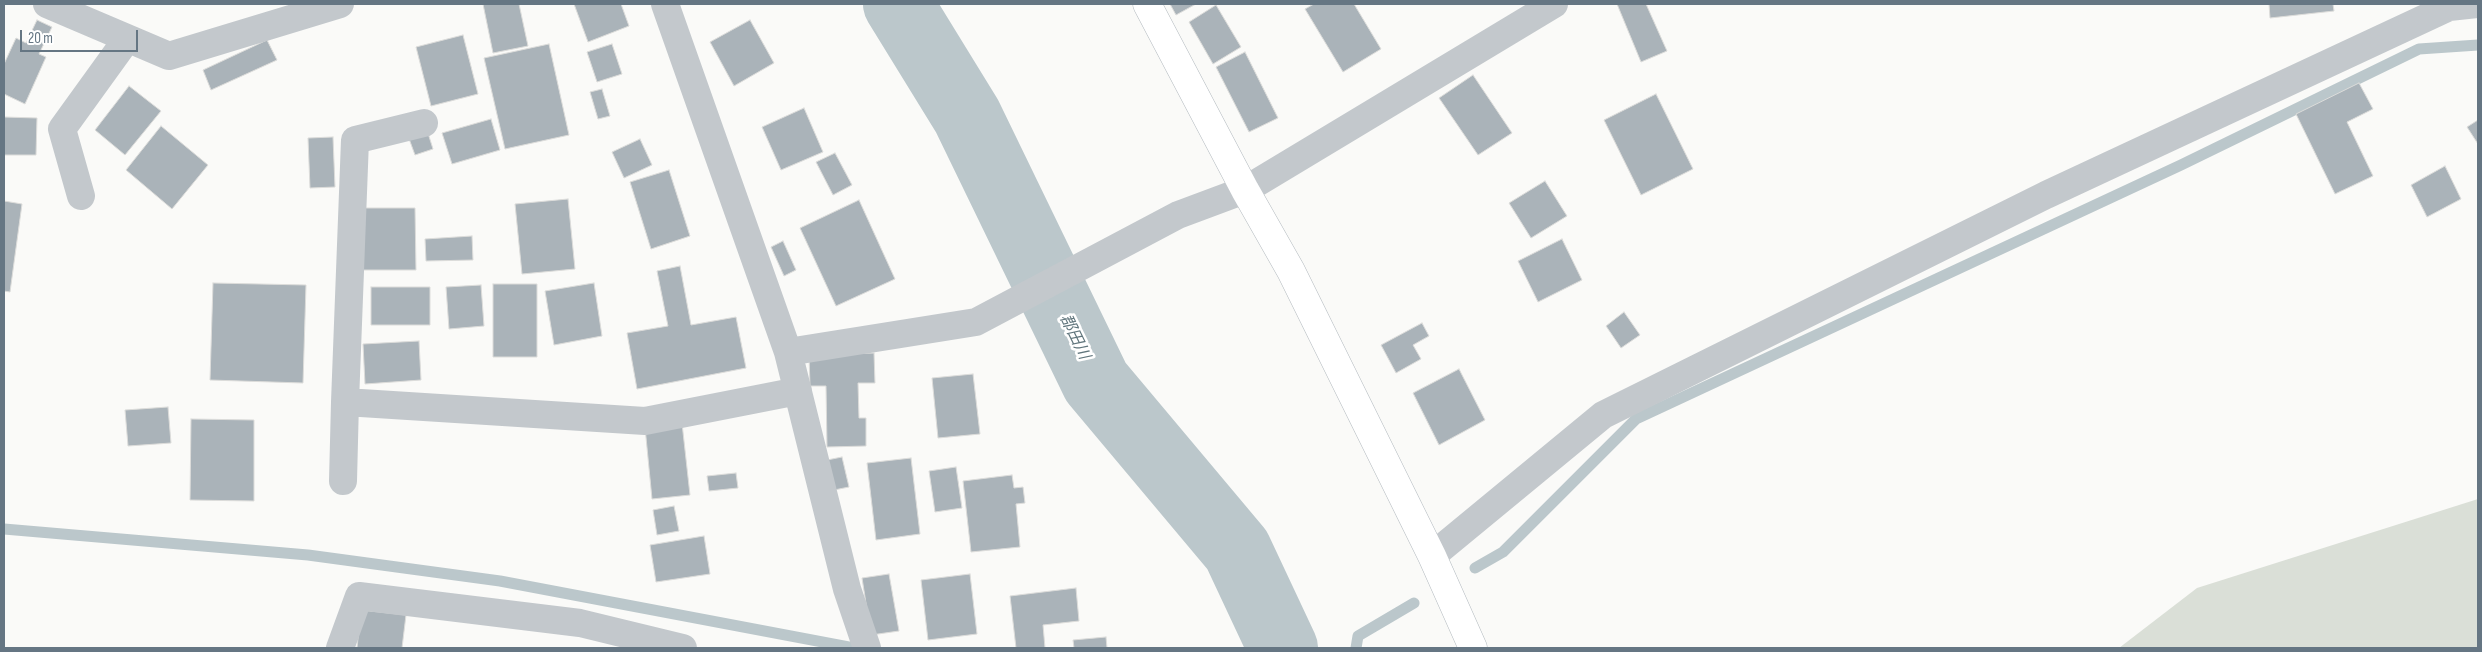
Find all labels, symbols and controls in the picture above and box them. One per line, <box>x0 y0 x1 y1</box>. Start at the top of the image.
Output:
scale bar <box>22 20 140 52</box>
text: 20 m <box>28 29 53 48</box>
water label: 郡田川 <box>1055 311 1093 363</box>

